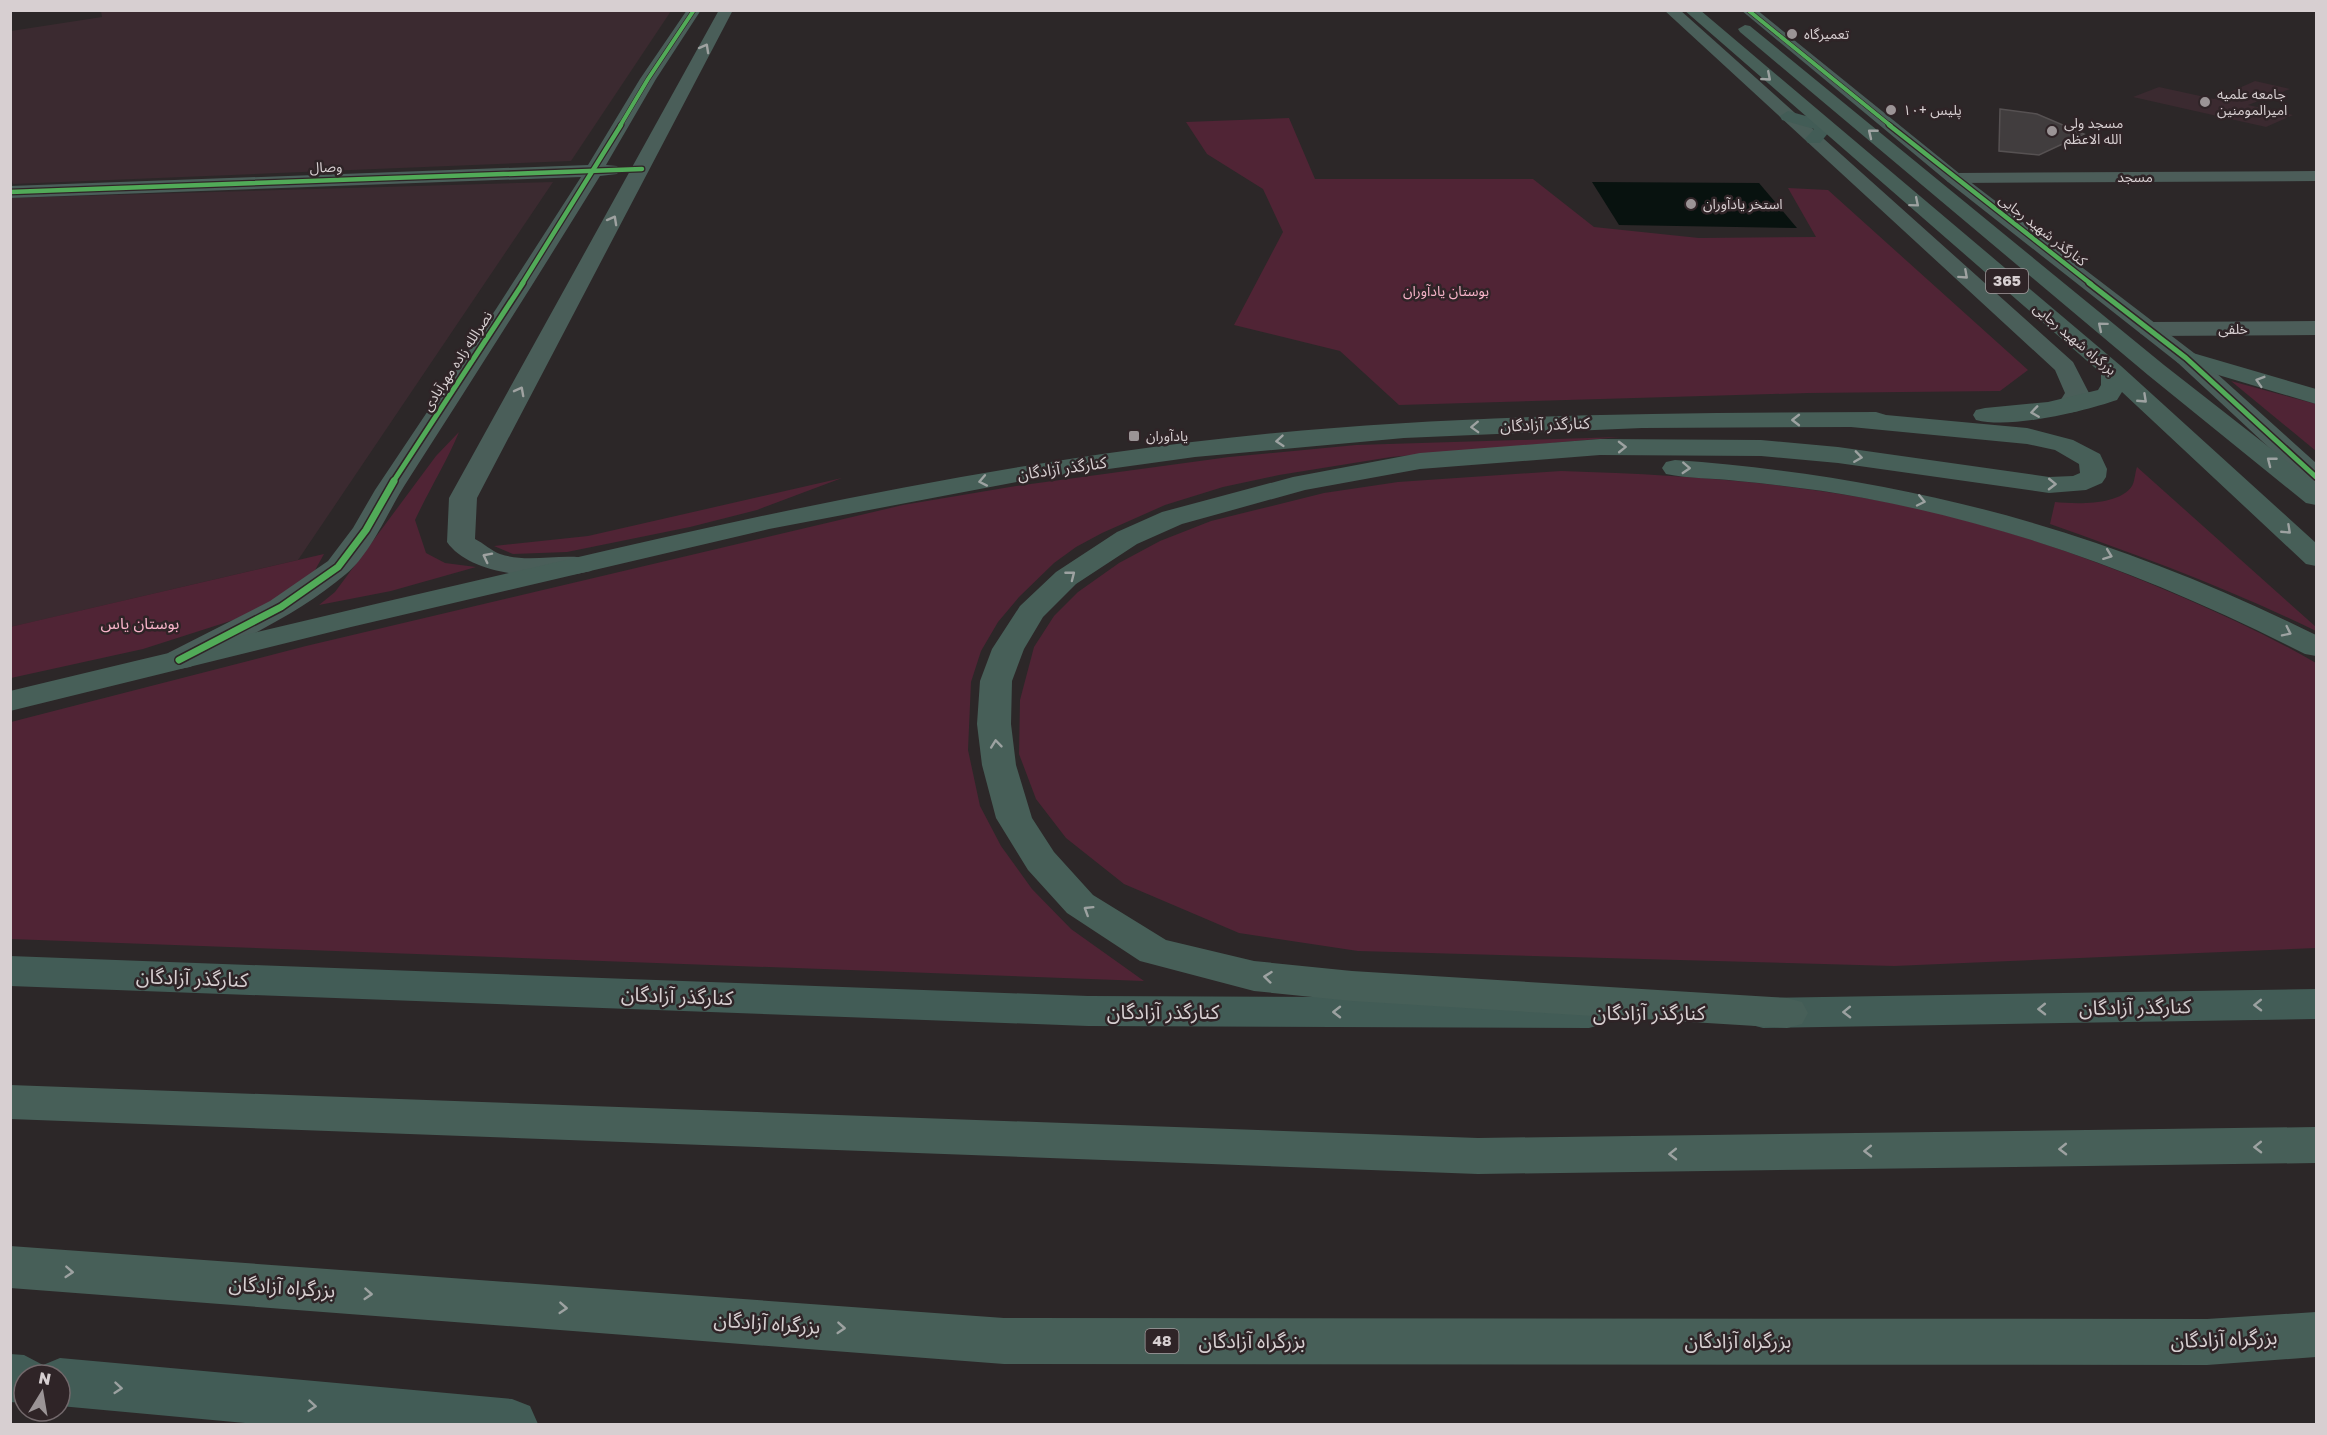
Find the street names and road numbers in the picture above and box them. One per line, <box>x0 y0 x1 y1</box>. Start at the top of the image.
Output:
street label: وصال <box>309 157 343 177</box>
street label: مسجد <box>2117 168 2153 185</box>
street label: کنارگذر شهید رجایی <box>1995 190 2091 270</box>
road number: 365 <box>1986 269 2028 293</box>
street label: بزرگراه شهید رجایی <box>2030 299 2120 379</box>
street label: نصرالله زاده مهرآبادی <box>418 307 496 414</box>
street label: خلفی <box>2218 320 2248 338</box>
street label: کنارگذر آزادگان <box>1500 412 1591 436</box>
street label: کنارگذر آزادگان <box>1016 452 1108 484</box>
street label: کنارگذر آزادگان <box>135 963 249 992</box>
street label: کنارگذر آزادگان <box>620 981 734 1010</box>
street label: کنارگذر آزادگان <box>2079 993 2192 1020</box>
street label: کنارگذر آزادگان <box>1107 999 1220 1024</box>
street label: کنارگذر آزادگان <box>1593 1000 1706 1025</box>
street label: بزرگراه آزادگان <box>228 1270 336 1303</box>
street label: بزرگراه آزادگان <box>713 1306 821 1339</box>
street label: بزرگراه آزادگان <box>2170 1324 2278 1353</box>
street label: بزرگراه آزادگان <box>1199 1328 1305 1353</box>
street label: بزرگراه آزادگان <box>1685 1328 1791 1353</box>
road number: 48 <box>1146 1329 1178 1353</box>

